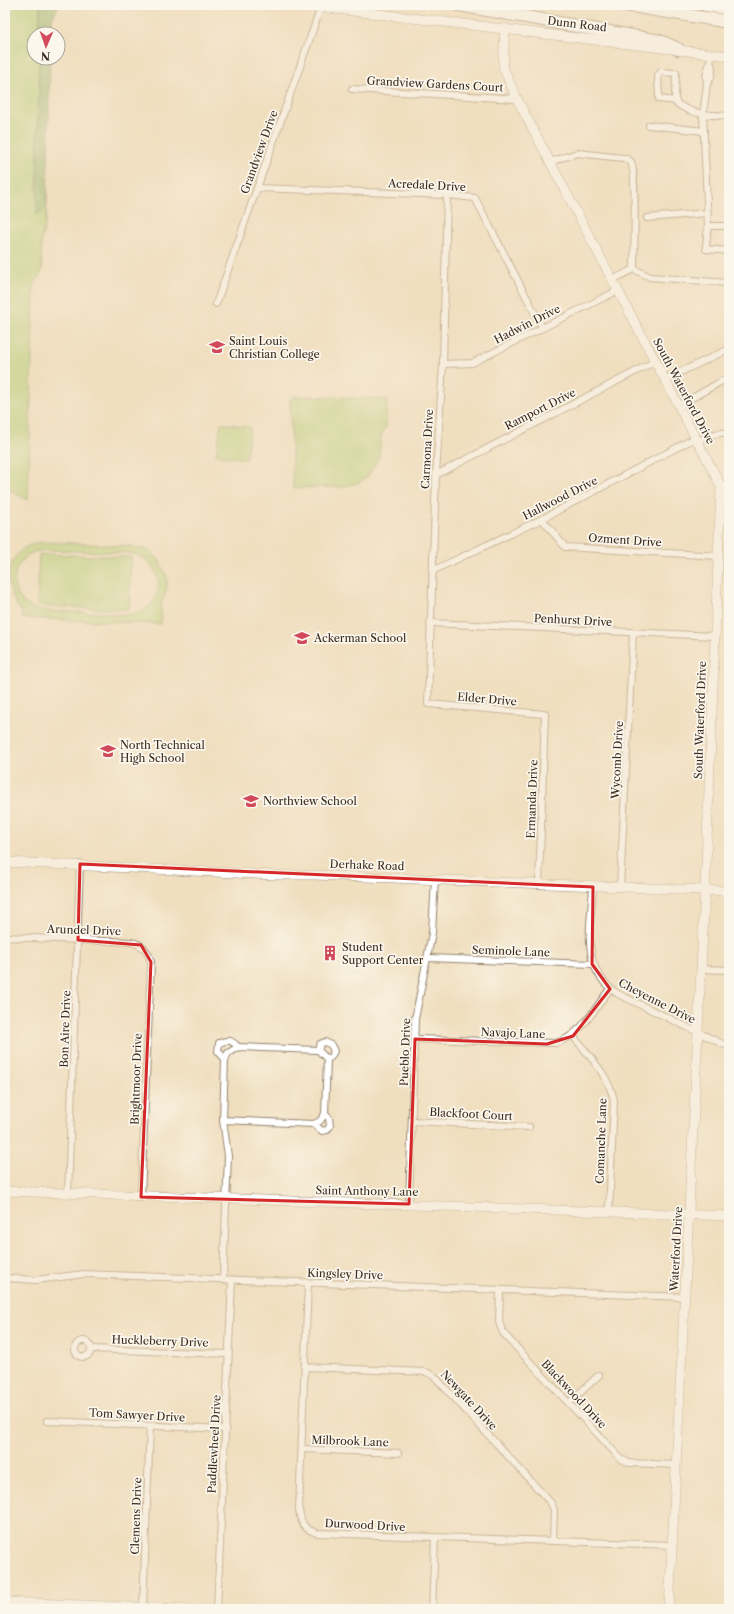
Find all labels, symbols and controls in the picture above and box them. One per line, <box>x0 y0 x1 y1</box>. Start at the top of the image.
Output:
street label: Dunn Road <box>547 13 608 35</box>
north arrow <box>26 26 66 66</box>
text: N <box>40 49 51 63</box>
street label: Grandview Gardens Court <box>366 73 504 95</box>
street label: Grandview Drive <box>237 108 281 196</box>
street label: Acredale Drive <box>387 176 466 194</box>
street label: Hadwin Drive <box>491 301 563 347</box>
place label: Saint Louis Christian College <box>229 334 320 361</box>
street label: South Waterford Drive <box>650 336 718 446</box>
school or university icon: Saint Louis Christian College <box>208 338 226 356</box>
street label: Ramport Drive <box>502 385 578 433</box>
street label: Carmona Drive <box>418 409 436 489</box>
street label: Hallwood Drive <box>520 473 600 523</box>
street label: Ozment Drive <box>588 530 662 550</box>
street label: Penhurst Drive <box>533 611 613 629</box>
school or university icon: Ackerman School <box>293 629 311 647</box>
place label: Ackerman School <box>313 631 407 645</box>
street label: South Waterford Drive <box>691 661 709 779</box>
street label: Elder Drive <box>457 689 517 709</box>
street label: Wycomb Drive <box>608 721 626 800</box>
place label: North Technical High School <box>120 738 205 765</box>
school or university icon: North Technical High School <box>99 742 117 760</box>
street label: Ermanda Drive <box>524 759 540 839</box>
school or university icon: Northview School <box>242 792 260 810</box>
place label: Northview School <box>263 794 357 808</box>
street label: Derhake Road <box>329 857 405 873</box>
street label: Arundel Drive <box>46 922 121 938</box>
place label: Student Support Center <box>342 940 424 967</box>
street label: Seminole Lane <box>472 943 550 959</box>
building icon: Student Support Center <box>321 944 339 962</box>
street label: Cheyenne Drive <box>616 976 698 1026</box>
street label: Bon Aire Drive <box>57 990 73 1068</box>
street label: Pueblo Drive <box>397 1018 413 1086</box>
street label: Navajo Lane <box>480 1025 546 1041</box>
street label: Brightmoor Drive <box>127 1033 145 1125</box>
street label: Comanche Lane <box>593 1098 609 1184</box>
street label: Blackfoot Court <box>429 1105 513 1123</box>
street label: Saint Anthony Lane <box>315 1183 419 1199</box>
street label: Waterford Drive <box>667 1206 685 1293</box>
street label: Kingsley Drive <box>307 1266 383 1282</box>
street label: Huckleberry Drive <box>111 1332 209 1350</box>
street label: Blackwood Drive <box>538 1357 610 1431</box>
street label: Newgate Drive <box>438 1367 500 1433</box>
street label: Paddlewheel Drive <box>204 1394 224 1494</box>
street label: Tom Sawyer Drive <box>89 1405 185 1425</box>
street label: Milbrook Lane <box>311 1433 389 1449</box>
street label: Clemens Drive <box>128 1477 144 1555</box>
street label: Durwood Drive <box>324 1516 406 1534</box>

